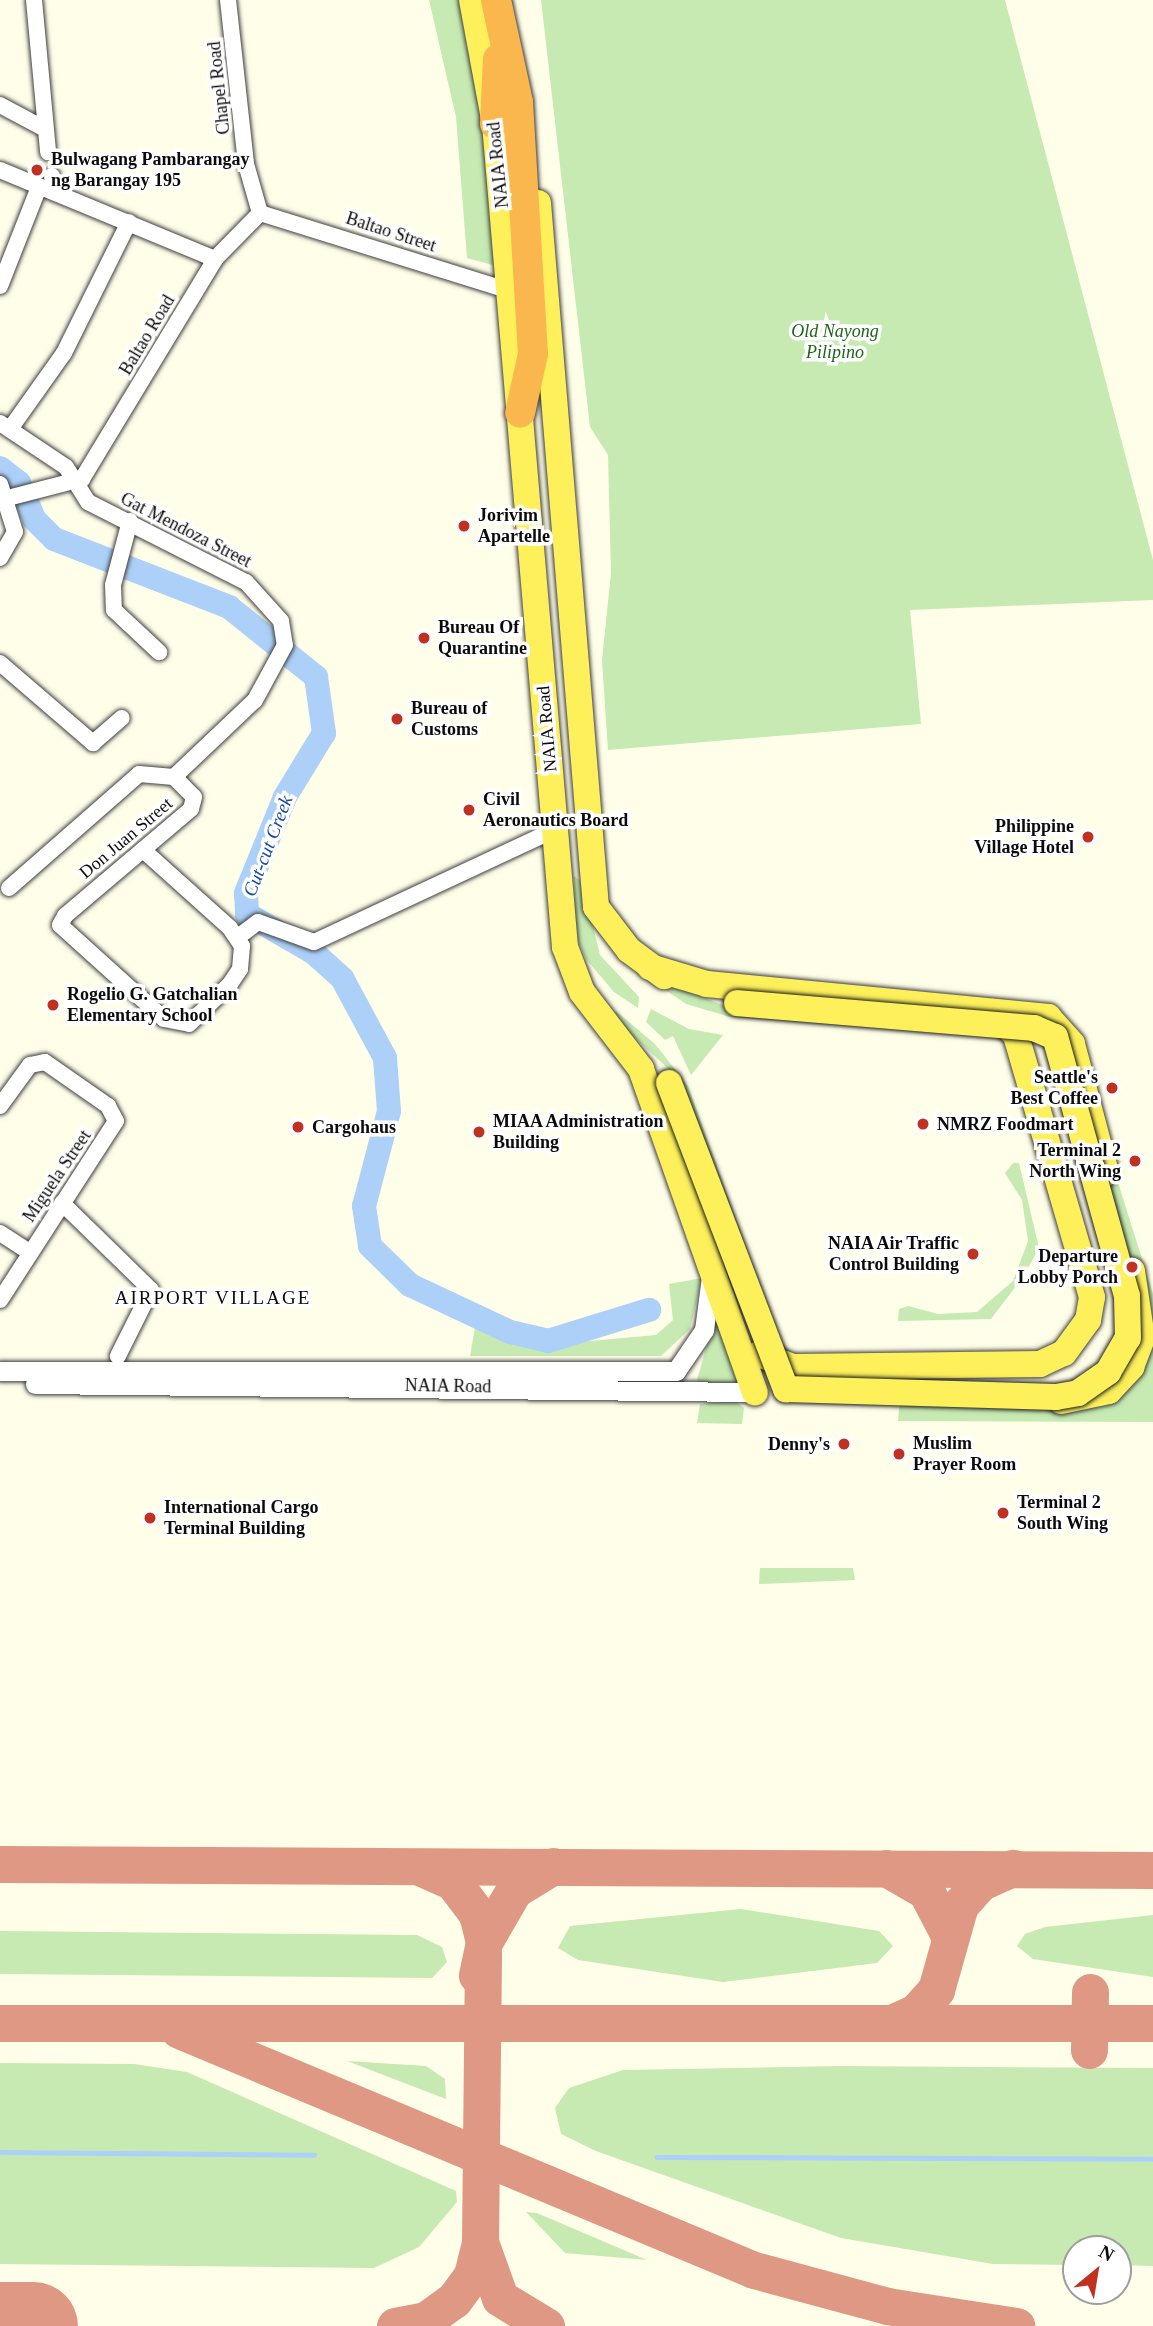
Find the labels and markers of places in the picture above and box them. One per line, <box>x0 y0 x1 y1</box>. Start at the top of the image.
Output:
place label: Bulwagang Pambarangay ng Barangay 195 <box>51 149 250 192</box>
marker: Bulwagang Pambarangay ng Barangay 195 <box>29 162 45 178</box>
place label: Jorivim Apartelle <box>478 505 550 548</box>
marker: Jorivim Apartelle <box>456 518 472 534</box>
place label: Bureau Of Quarantine <box>438 617 527 660</box>
marker: Bureau Of Quarantine <box>416 630 432 646</box>
place label: Bureau of Customs <box>411 698 487 740</box>
marker: Bureau of Customs <box>389 711 405 727</box>
place label: Civil Aeronautics Board <box>483 789 628 832</box>
marker: Civil Aeronautics Board <box>461 802 477 818</box>
place label: Philippine Village Hotel <box>974 816 1074 858</box>
marker: Philippine Village Hotel <box>1080 829 1096 845</box>
place label: Rogelio G. Gatchalian Elementary School <box>67 984 237 1026</box>
marker: Rogelio G. Gatchalian Elementary School <box>45 997 61 1013</box>
place label: Seattle's Best Coffee <box>1011 1067 1098 1110</box>
marker: Seattle's Best Coffee <box>1104 1080 1120 1096</box>
place label: MIAA Administration Building <box>493 1111 666 1154</box>
place label: NMRZ Foodmart <box>937 1113 1073 1135</box>
place label: Cargohaus <box>312 1116 396 1138</box>
marker: NMRZ Foodmart <box>915 1116 931 1132</box>
marker: Cargohaus <box>290 1119 306 1135</box>
marker: MIAA Administration Building <box>471 1124 487 1140</box>
place label: Terminal 2 North Wing <box>1029 1140 1121 1182</box>
marker: Terminal 2 North Wing <box>1127 1153 1143 1169</box>
place label: NAIA Air Traffic Control Building <box>825 1233 959 1276</box>
marker: NAIA Air Traffic Control Building <box>965 1246 981 1262</box>
place label: Departure Lobby Porch <box>1018 1246 1118 1288</box>
marker: Departure Lobby Porch <box>1124 1259 1140 1275</box>
place label: Denny's <box>768 1433 830 1455</box>
place label: Muslim Prayer Room <box>913 1433 1016 1476</box>
marker: Denny's <box>836 1436 852 1452</box>
marker: Muslim Prayer Room <box>891 1446 907 1462</box>
place label: Terminal 2 South Wing <box>1017 1492 1108 1534</box>
place label: International Cargo Terminal Building <box>164 1497 318 1540</box>
marker: Terminal 2 South Wing <box>995 1505 1011 1521</box>
marker: International Cargo Terminal Building <box>142 1510 158 1526</box>

